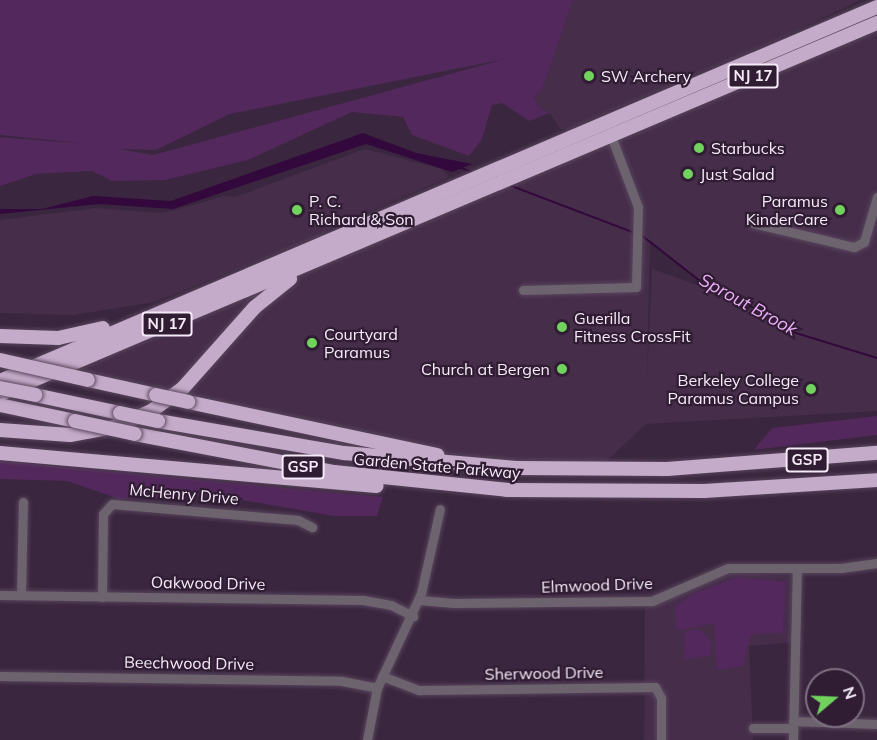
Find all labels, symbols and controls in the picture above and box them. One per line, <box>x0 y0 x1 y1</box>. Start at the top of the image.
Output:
road number: NJ 17 <box>728 64 778 88</box>
place label: SW Archery <box>601 66 691 86</box>
marker: SW Archery <box>582 69 596 83</box>
place label: Starbucks <box>711 138 785 158</box>
marker: Starbucks <box>692 141 706 155</box>
place label: Just Salad <box>700 164 775 184</box>
marker: Just Salad <box>681 167 695 181</box>
place label: P. C. Richard & Son <box>309 191 414 229</box>
place label: Paramus KinderCare <box>746 191 828 229</box>
marker: P. C. Richard & Son <box>290 203 304 217</box>
marker: Paramus KinderCare <box>833 203 847 217</box>
water label: Sprout Brook <box>695 269 801 341</box>
place label: Guerilla Fitness CrossFit <box>574 308 691 346</box>
road number: NJ 17 <box>142 312 192 336</box>
marker: Guerilla Fitness CrossFit <box>555 320 569 334</box>
place label: Courtyard Paramus <box>324 324 398 362</box>
marker: Courtyard Paramus <box>305 336 319 350</box>
place label: Church at Bergen <box>421 359 550 379</box>
marker: Church at Bergen <box>555 362 569 376</box>
place label: Berkeley College Paramus Campus <box>668 370 799 408</box>
marker: Berkeley College Paramus Campus <box>804 382 818 396</box>
road number: GSP <box>784 448 830 472</box>
street label: Garden State Parkway <box>353 449 521 483</box>
road number: GSP <box>280 455 326 479</box>
street label: McHenry Drive <box>129 480 239 508</box>
street label: Oakwood Drive <box>151 572 265 594</box>
street label: Elmwood Drive <box>541 573 653 597</box>
street label: Beechwood Drive <box>124 652 254 674</box>
street label: Sherwood Drive <box>484 662 604 684</box>
north arrow <box>805 668 865 728</box>
text: N <box>839 684 862 702</box>

